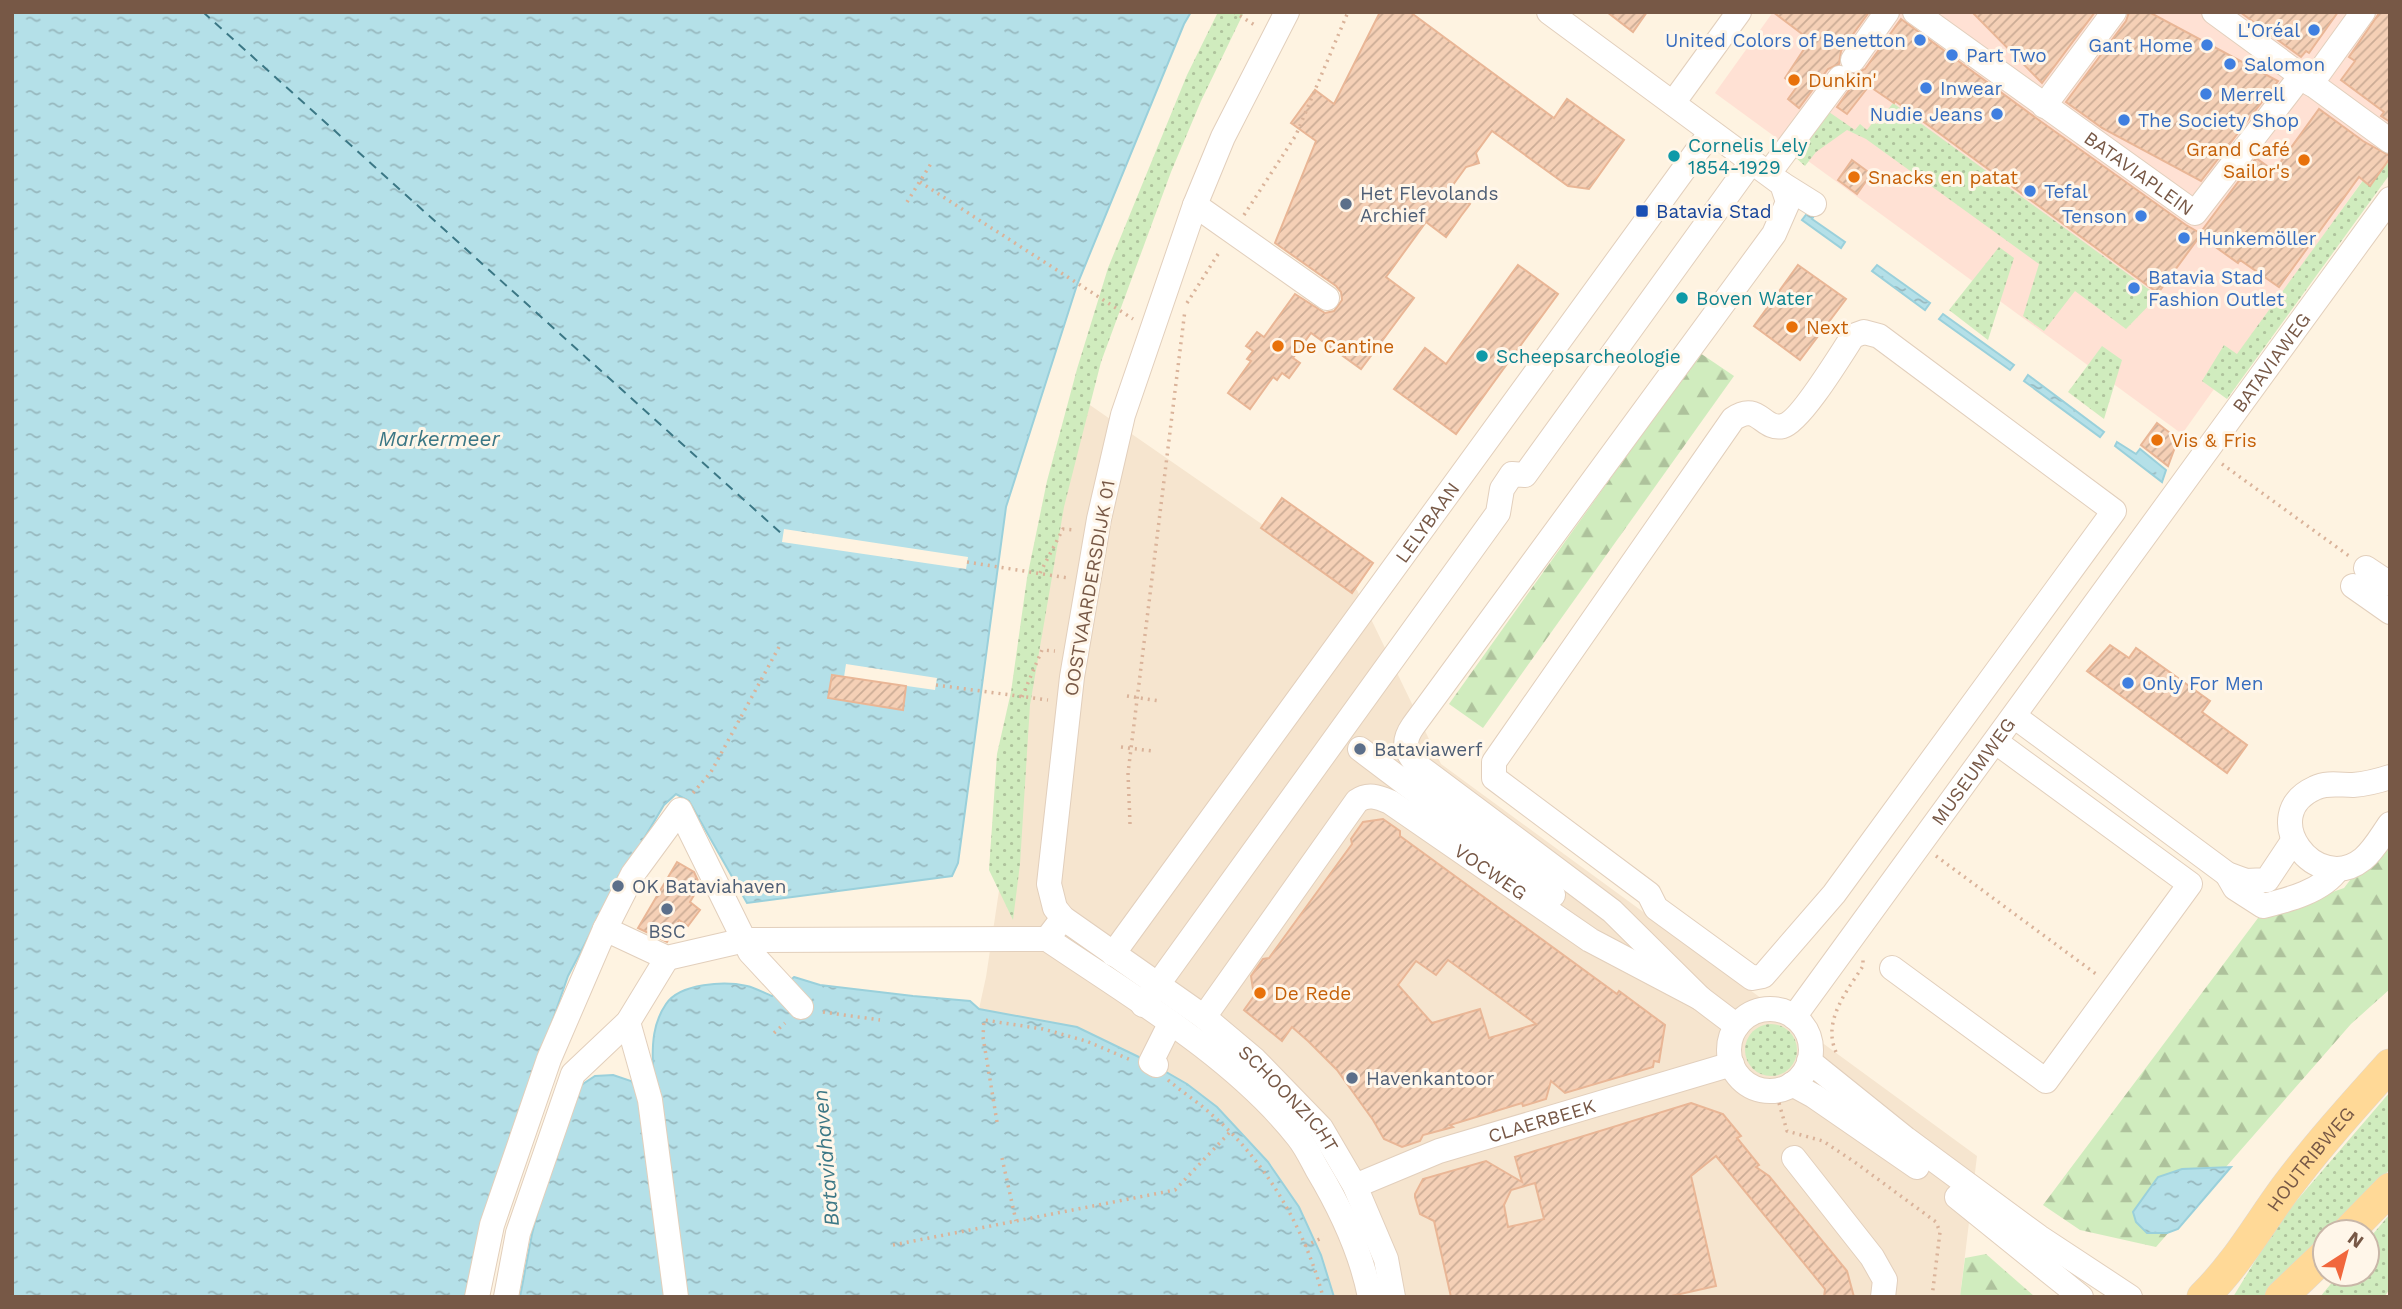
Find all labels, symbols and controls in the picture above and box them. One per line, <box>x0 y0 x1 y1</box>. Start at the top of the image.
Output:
place label: L'Oréal <box>2237 19 2300 42</box>
marker: L'Oréal <box>2306 22 2322 38</box>
place label: United Colors of Benetton <box>1665 29 1906 52</box>
marker: United Colors of Benetton <box>1912 32 1928 48</box>
place label: Gant Home <box>2088 34 2193 57</box>
marker: Gant Home <box>2199 37 2215 53</box>
place label: Part Two <box>1966 44 2047 67</box>
marker: Part Two <box>1944 47 1960 63</box>
place label: Salomon <box>2244 53 2325 76</box>
marker: Salomon <box>2222 56 2238 72</box>
place label: Dunkin' <box>1808 69 1877 92</box>
marker: Dunkin' <box>1786 72 1802 88</box>
place label: Inwear <box>1940 77 2002 100</box>
marker: Inwear <box>1918 80 1934 96</box>
place label: Merrell <box>2220 83 2285 106</box>
marker: Merrell <box>2198 86 2214 102</box>
place label: Nudie Jeans <box>1869 103 1983 126</box>
marker: Nudie Jeans <box>1989 106 2005 122</box>
place label: The Society Shop <box>2138 109 2299 132</box>
marker: The Society Shop <box>2116 112 2132 128</box>
street label: BATAVIAPLEIN <box>2080 126 2198 220</box>
place label: Cornelis Lely 1854-1929 <box>1688 134 1808 179</box>
place label: Grand Café Sailor's <box>2186 138 2290 183</box>
marker: Cornelis Lely 1854-1929 <box>1666 148 1682 164</box>
marker: Grand Café Sailor's <box>2296 152 2312 168</box>
place label: Snacks en patat <box>1868 166 2018 189</box>
marker: Snacks en patat <box>1846 169 1862 185</box>
place label: Tefal <box>2044 180 2088 203</box>
place label: Het Flevolands Archief <box>1360 182 1499 227</box>
marker: Tefal <box>2022 183 2038 199</box>
marker: Het Flevolands Archief <box>1338 196 1354 212</box>
place label: Batavia Stad <box>1656 200 1772 223</box>
marker: Batavia Stad <box>1634 203 1650 219</box>
place label: Tenson <box>2062 205 2127 228</box>
marker: Tenson <box>2133 208 2149 224</box>
place label: Hunkemöller <box>2198 227 2317 250</box>
marker: Hunkemöller <box>2176 230 2192 246</box>
place label: Batavia Stad Fashion Outlet <box>2148 266 2284 311</box>
marker: Batavia Stad Fashion Outlet <box>2126 280 2142 296</box>
place label: Boven Water <box>1696 287 1813 310</box>
marker: Boven Water <box>1674 290 1690 306</box>
street label: BATAVIAWEG <box>2227 308 2315 417</box>
place label: Next <box>1806 316 1849 339</box>
marker: Next <box>1784 319 1800 335</box>
place label: De Cantine <box>1292 335 1394 358</box>
marker: De Cantine <box>1270 338 1286 354</box>
place label: Scheepsarcheologie <box>1496 345 1681 368</box>
marker: Scheepsarcheologie <box>1474 348 1490 364</box>
water label: Markermeer <box>378 426 500 451</box>
place label: Vis & Fris <box>2171 429 2257 452</box>
marker: Vis & Fris <box>2149 432 2165 448</box>
street label: OOSTVAARDERSDIJK 01 <box>1059 478 1120 698</box>
street label: LELYBAAN <box>1390 478 1465 567</box>
place label: Only For Men <box>2142 672 2264 695</box>
marker: Only For Men <box>2120 675 2136 691</box>
street label: MUSEUMWEG <box>1927 713 2020 830</box>
place label: Bataviawerf <box>1374 738 1483 761</box>
marker: Bataviawerf <box>1352 741 1368 757</box>
street label: VOCWEG <box>1450 839 1531 905</box>
place label: OK Bataviahaven <box>632 875 787 898</box>
marker: OK Bataviahaven <box>610 878 626 894</box>
marker: BSC <box>659 901 675 917</box>
place label: BSC <box>648 920 686 943</box>
place label: De Rede <box>1274 982 1351 1005</box>
marker: De Rede <box>1252 985 1268 1001</box>
street label: SCHOONZICHT <box>1234 1040 1343 1156</box>
place label: Havenkantoor <box>1366 1067 1495 1090</box>
marker: Havenkantoor <box>1344 1070 1360 1086</box>
water label: Bataviahaven <box>807 1089 844 1228</box>
street label: CLAERBEEK <box>1485 1094 1598 1148</box>
street label: HOUTRIBWEG <box>2262 1102 2359 1216</box>
north arrow <box>2311 1218 2381 1288</box>
text: N <box>2343 1226 2368 1253</box>

